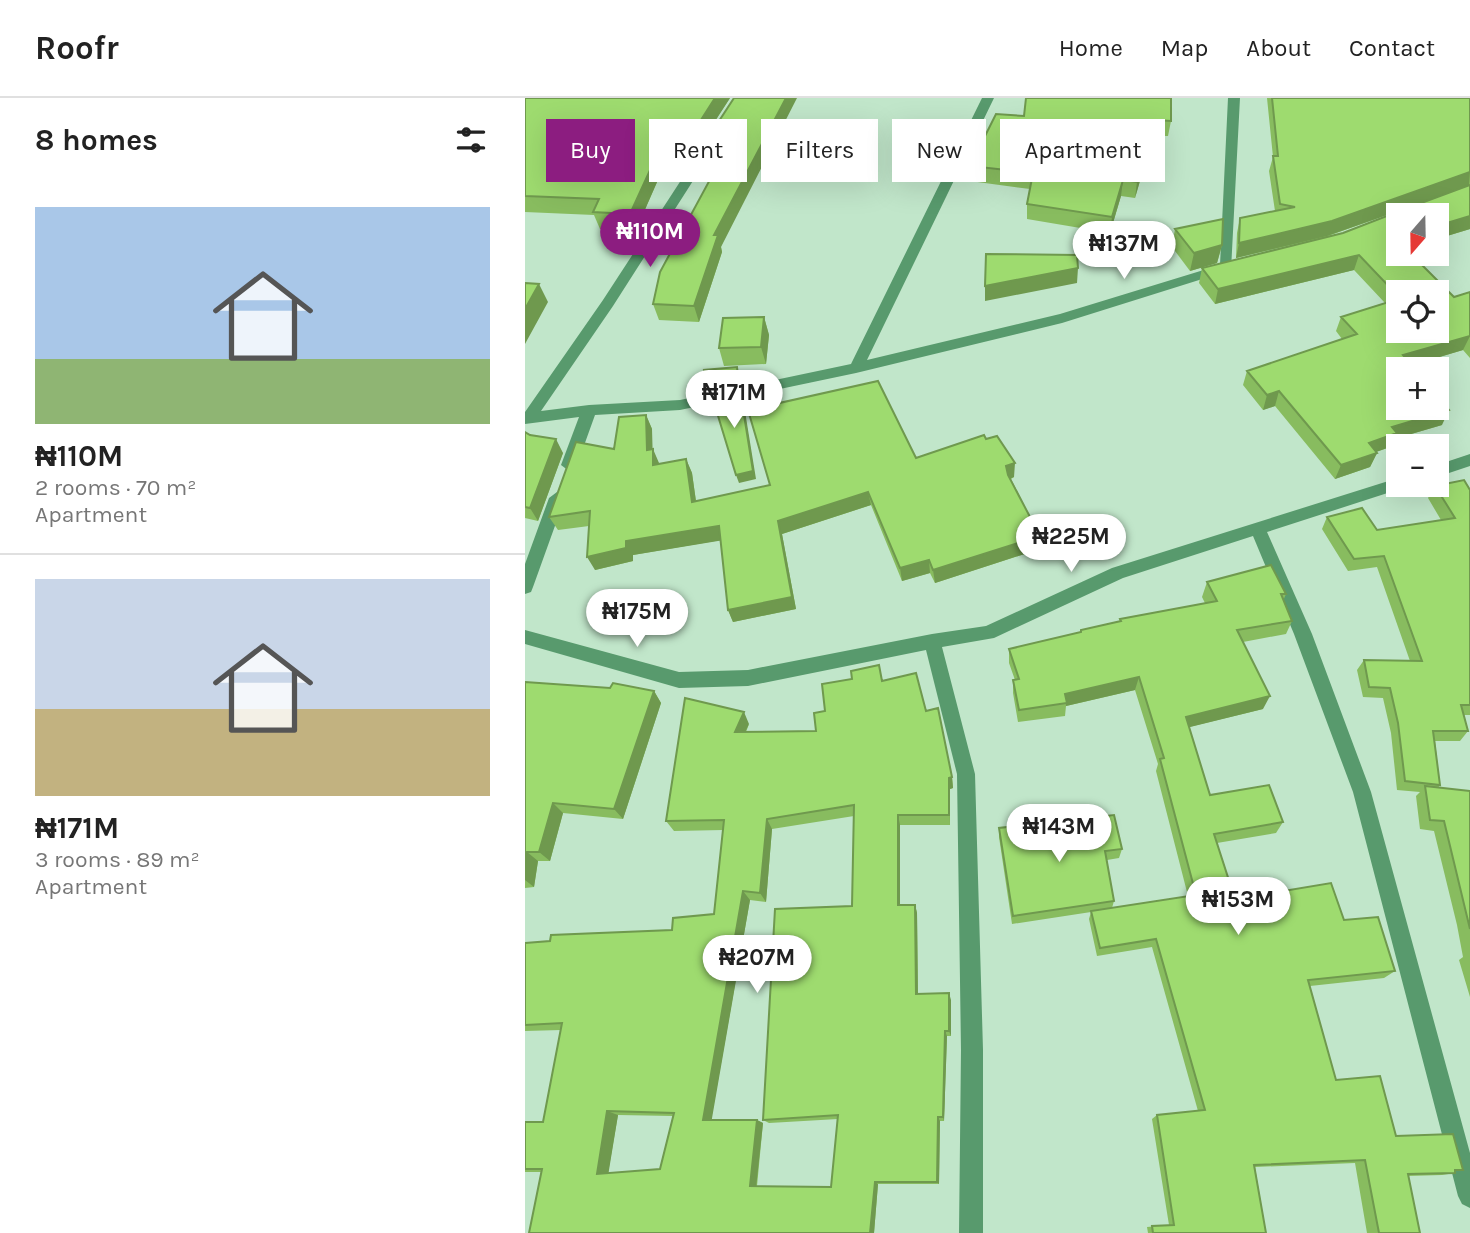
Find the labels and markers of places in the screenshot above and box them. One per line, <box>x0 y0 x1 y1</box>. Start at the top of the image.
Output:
pin: ₦110M <box>601 209 699 269</box>
pin: ₦137M <box>1075 222 1173 281</box>
pin: ₦171M <box>685 370 783 430</box>
pin: ₦225M <box>1022 514 1120 574</box>
pin: ₦175M <box>588 589 686 649</box>
pin: ₦143M <box>1010 804 1108 864</box>
pin: ₦153M <box>1189 878 1287 937</box>
pin: ₦207M <box>708 936 806 995</box>

